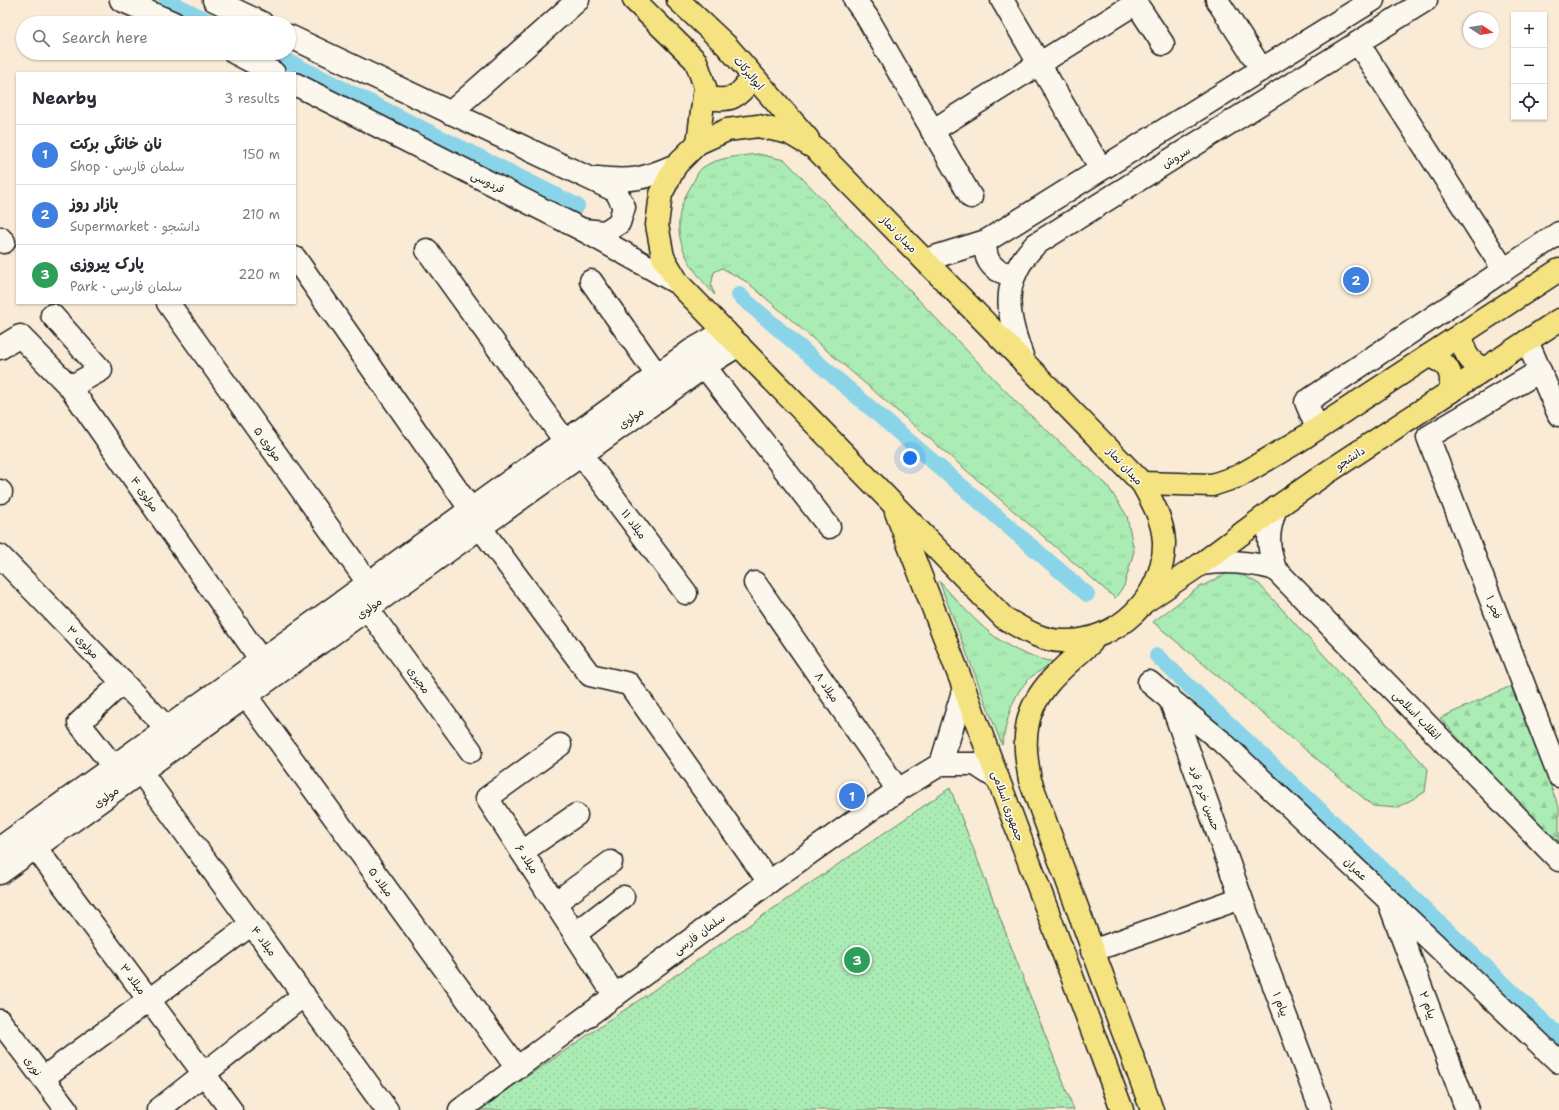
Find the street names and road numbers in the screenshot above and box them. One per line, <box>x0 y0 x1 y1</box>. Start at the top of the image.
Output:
street label: ابوالبرکات <box>730 53 767 93</box>
street label: سروش <box>1159 143 1193 172</box>
street label: فردوسی <box>468 168 507 197</box>
street label: میدان نماز <box>876 212 920 256</box>
street label: مولوی <box>616 404 647 433</box>
street label: مولوی ۵ <box>250 424 285 465</box>
street label: دانشجو <box>1332 443 1368 474</box>
street label: میدان نماز <box>1103 444 1146 488</box>
street label: مولوی ۴ <box>127 474 162 515</box>
street label: میلاد ۱۱ <box>617 506 650 542</box>
street label: فجر ۱ <box>1482 593 1505 621</box>
street label: مولوی <box>354 594 385 623</box>
street label: مولوی ۳ <box>63 623 102 662</box>
street label: مجیری <box>404 664 433 697</box>
street label: میلاد ۸ <box>811 669 842 705</box>
street label: انقلاب اسلامی <box>1389 687 1444 743</box>
street label: حسین خرم فرد <box>1185 763 1223 833</box>
street label: جمهوری اسلامی <box>988 769 1027 844</box>
street label: مولوی <box>91 783 122 812</box>
street label: میلاد ۶ <box>511 842 542 877</box>
street label: عمران <box>1340 854 1371 884</box>
street label: میلاد ۵ <box>365 864 396 900</box>
street label: سلمان فارسی <box>670 911 728 958</box>
street label: میلاد ۴ <box>248 923 280 959</box>
street label: میلاد ۳ <box>116 961 149 998</box>
street label: پیام ۲ <box>1414 989 1440 1022</box>
street label: پیام ۱ <box>1268 990 1292 1019</box>
street label: نوری <box>20 1053 45 1079</box>

